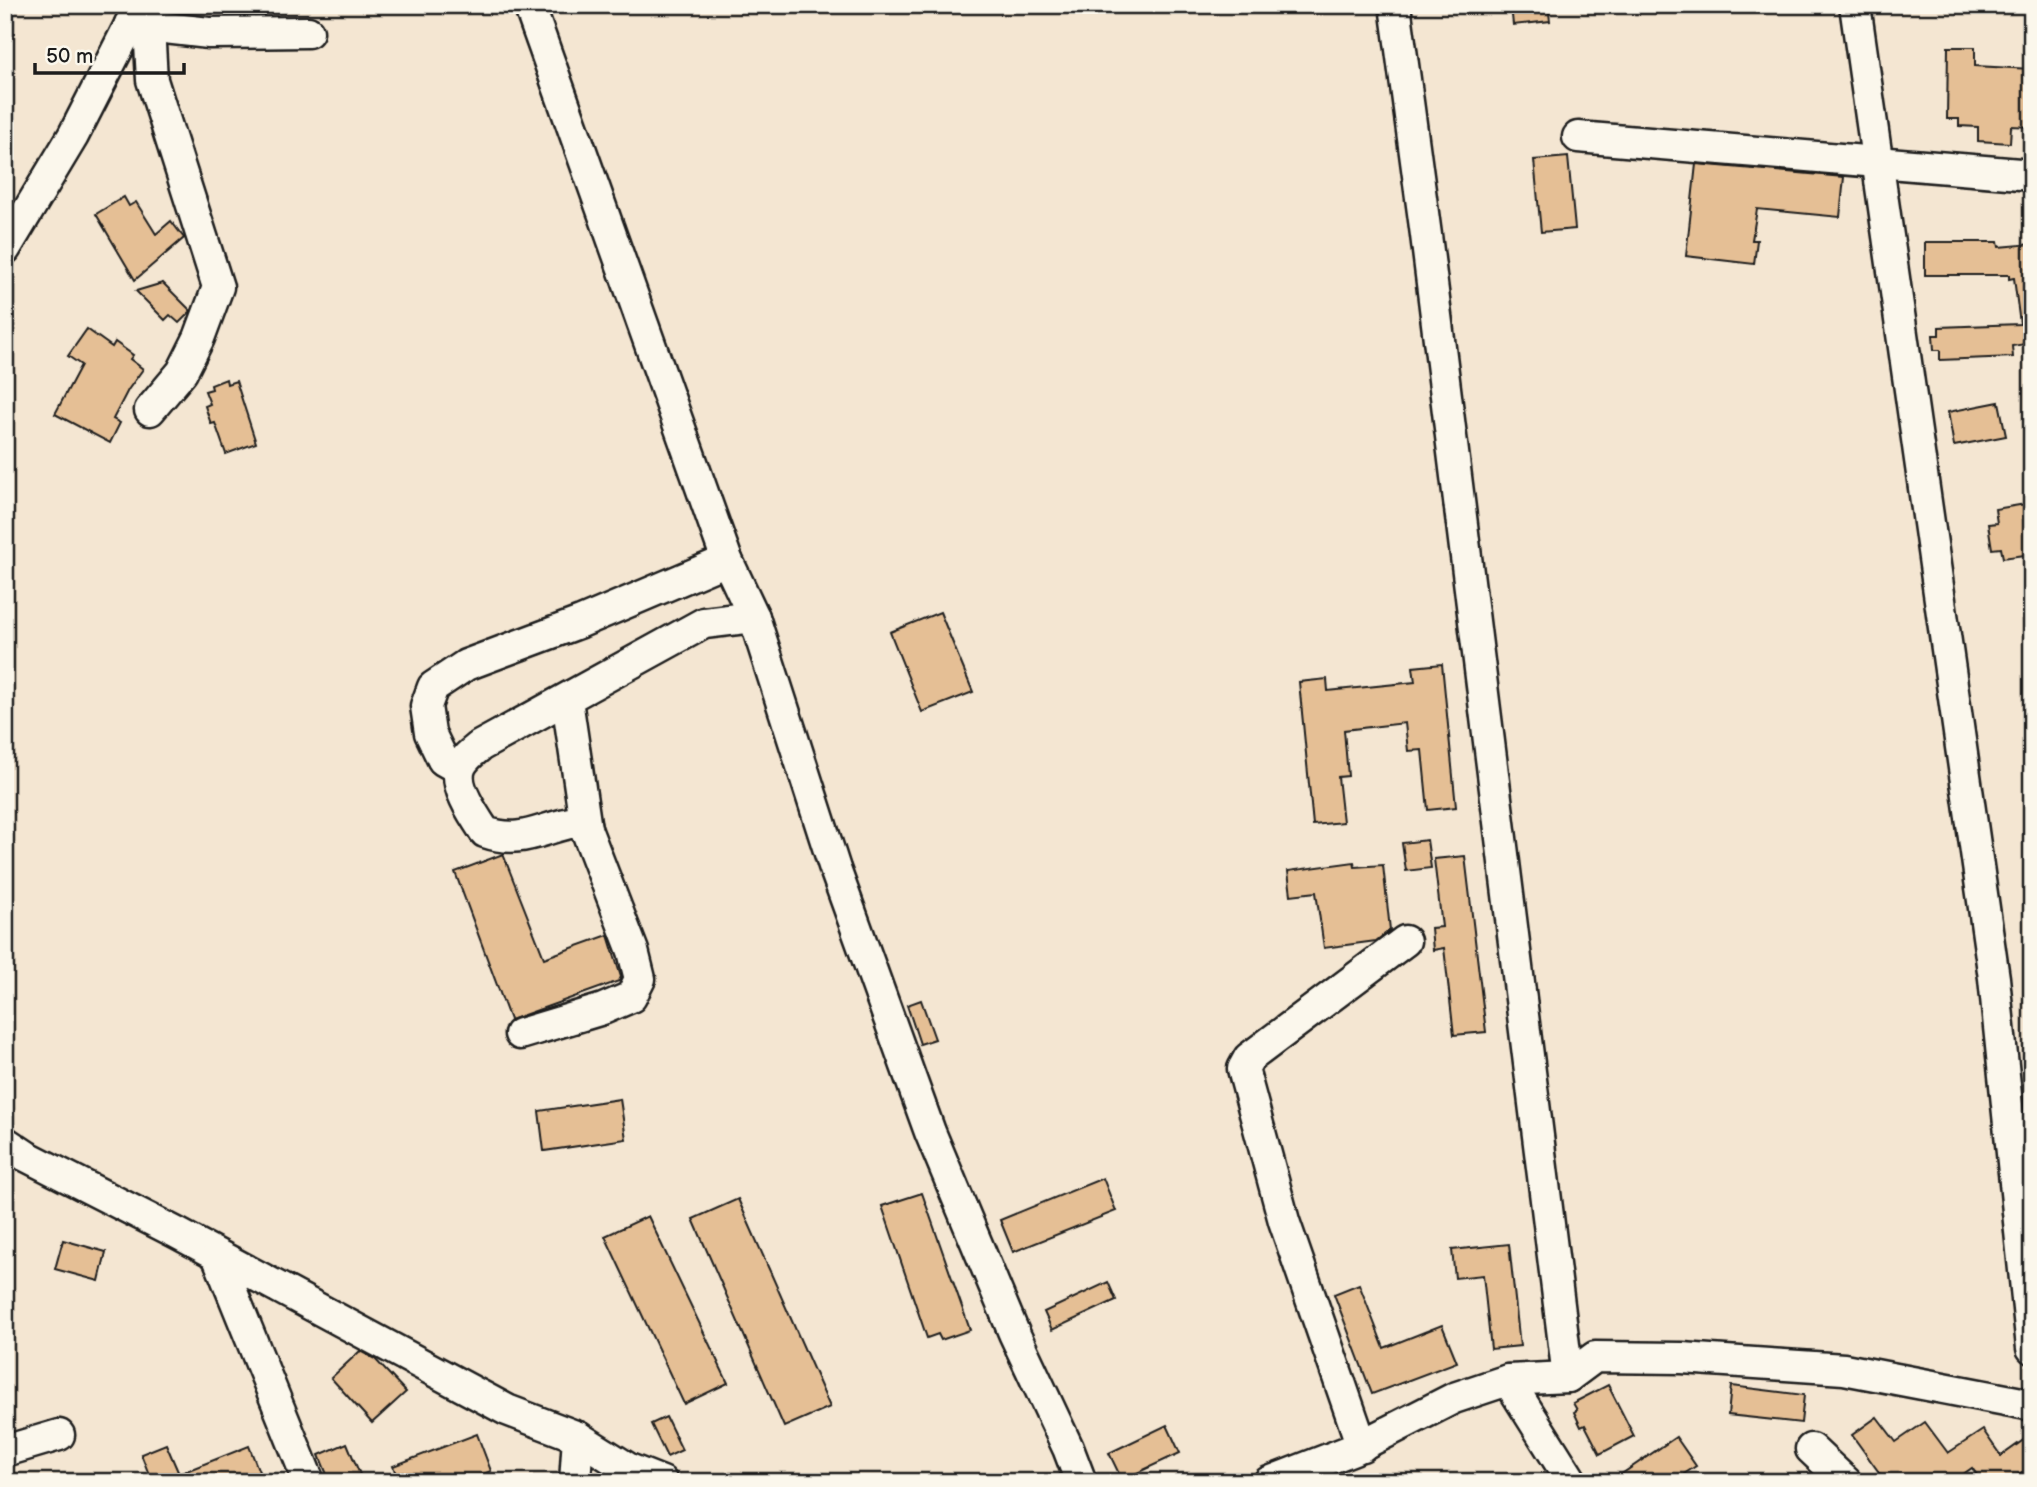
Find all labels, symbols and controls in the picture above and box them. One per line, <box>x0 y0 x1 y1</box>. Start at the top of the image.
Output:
scale bar <box>35 32 184 76</box>
text: 50 m <box>46 44 93 69</box>

